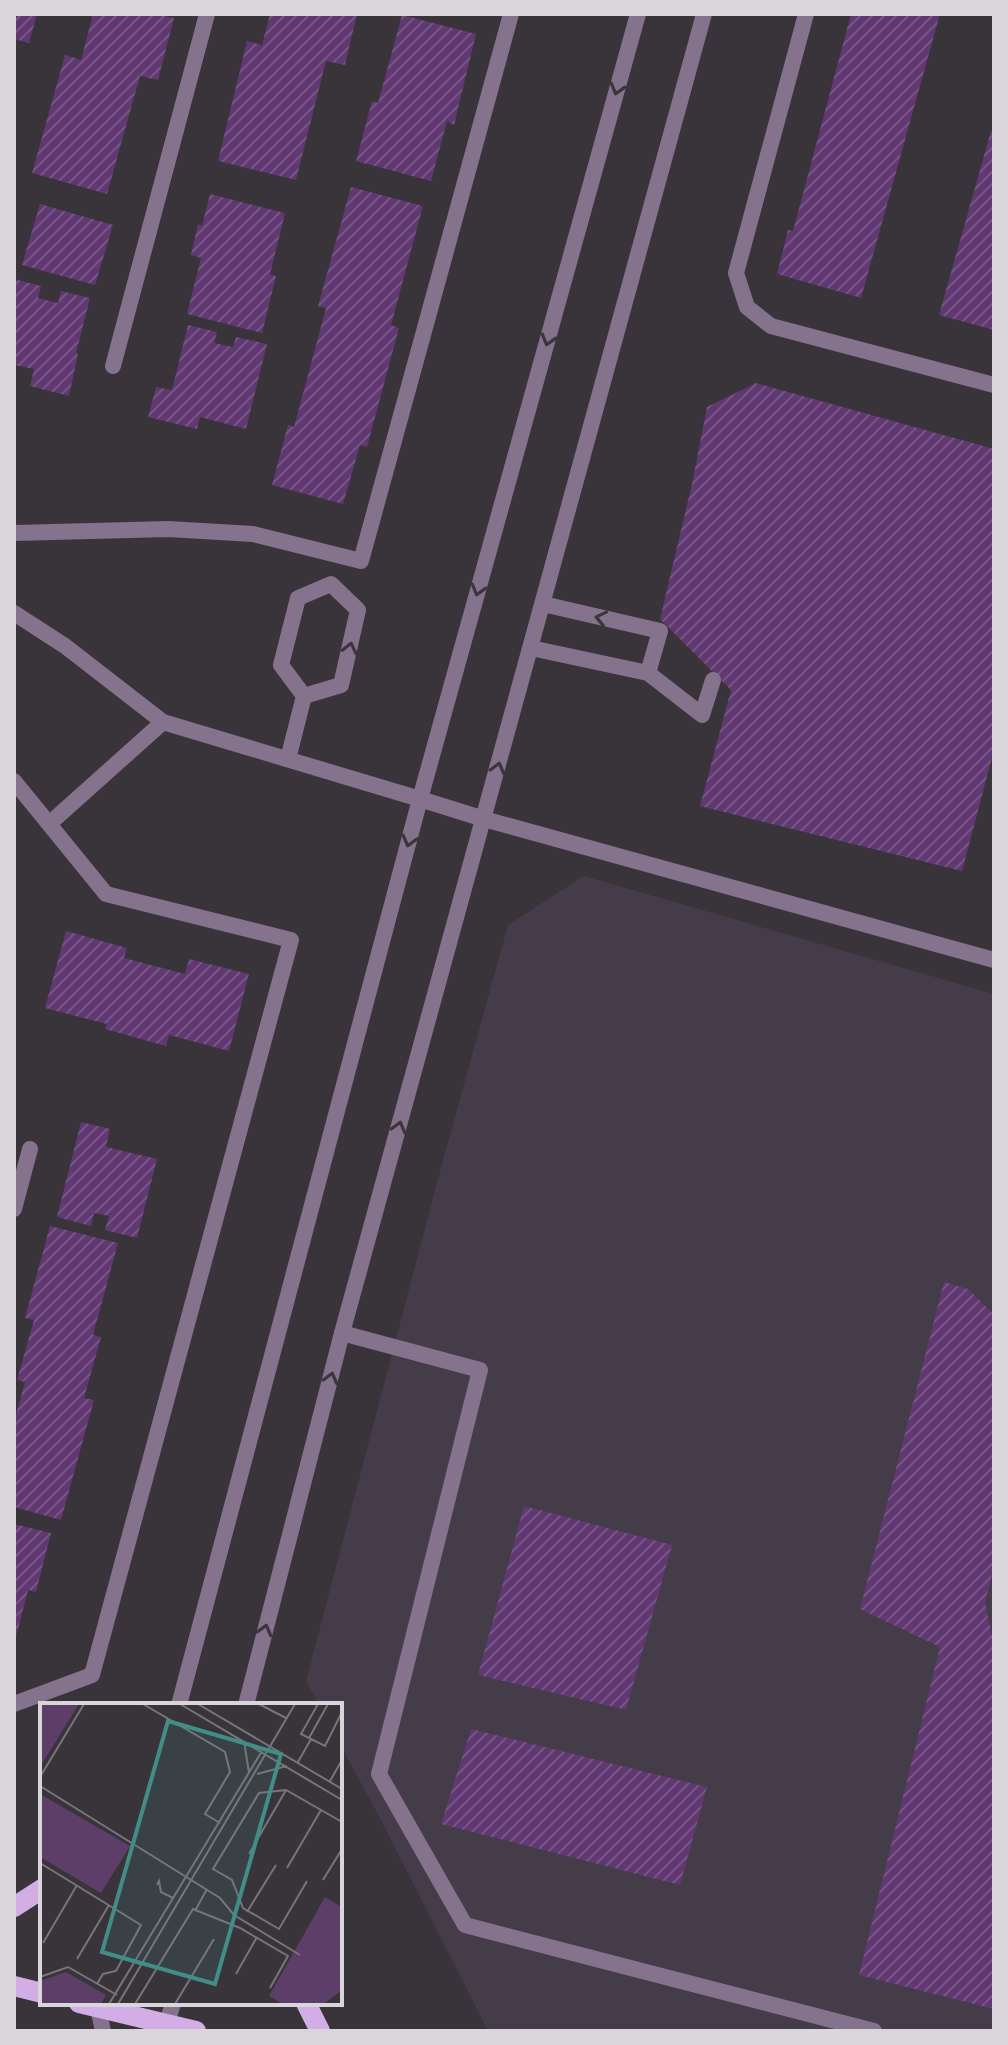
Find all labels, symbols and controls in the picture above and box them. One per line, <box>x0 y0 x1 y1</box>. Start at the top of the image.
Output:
one-way arrow <box>610 82 627 96</box>
one-way arrow <box>541 332 557 346</box>
one-way arrow <box>471 583 487 597</box>
one-way arrow <box>595 610 609 627</box>
one-way arrow <box>341 642 358 656</box>
one-way arrow <box>489 762 505 776</box>
one-way arrow <box>402 833 419 847</box>
one-way arrow <box>390 1121 407 1135</box>
one-way arrow <box>321 1371 338 1385</box>
one-way arrow <box>256 1623 273 1637</box>
inset map <box>40 1703 342 2005</box>

